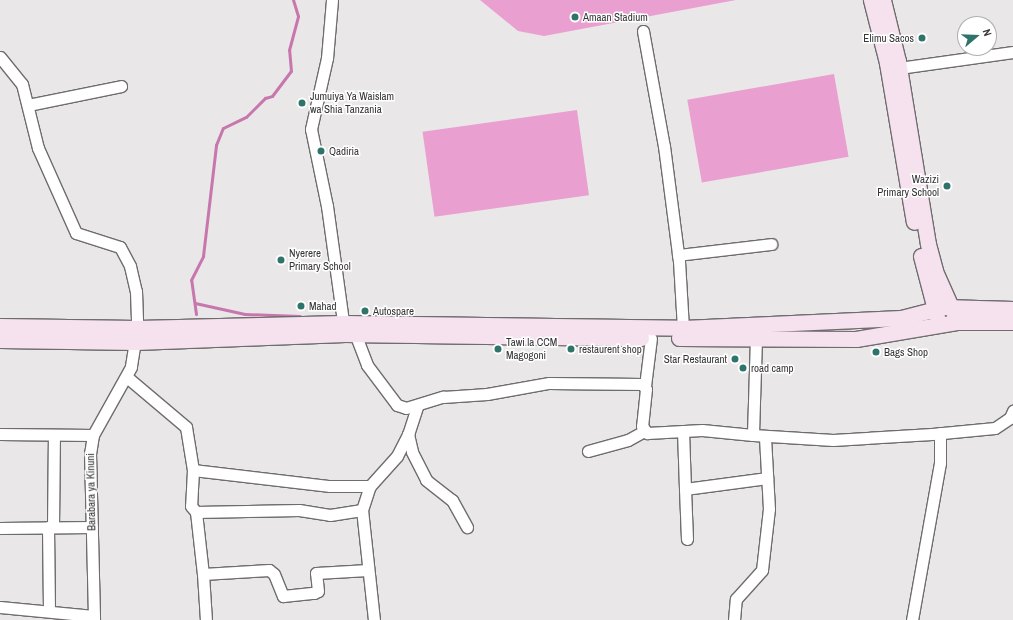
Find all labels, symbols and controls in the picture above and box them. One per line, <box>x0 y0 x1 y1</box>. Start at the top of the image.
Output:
place label: Amaan Stadium <box>583 10 648 24</box>
marker: Amaan Stadium <box>570 12 580 22</box>
north arrow <box>957 16 997 56</box>
text: N <box>980 27 995 38</box>
place label: Elimu Sacos <box>863 31 914 45</box>
marker: Elimu Sacos <box>917 33 927 43</box>
place label: Jumuiya Ya Waislam wa Shia Tanzania <box>310 90 394 116</box>
marker: Jumuiya Ya Waislam wa Shia Tanzania <box>297 98 307 108</box>
place label: Qadiria <box>329 144 359 158</box>
marker: Qadiria <box>316 146 326 156</box>
place label: Wazizi Primary School <box>877 173 939 199</box>
marker: Wazizi Primary School <box>942 181 952 191</box>
place label: Nyerere Primary School <box>289 247 351 273</box>
marker: Nyerere Primary School <box>276 255 286 265</box>
place label: Mahad <box>309 299 337 313</box>
marker: Mahad <box>296 301 306 311</box>
place label: Autospare <box>373 304 414 318</box>
marker: Autospare <box>360 306 370 316</box>
place label: Tawi la CCM Magogoni <box>506 336 557 362</box>
place label: restaurent shop <box>579 342 642 356</box>
marker: Tawi la CCM Magogoni <box>493 344 503 354</box>
marker: restaurent shop <box>566 344 576 354</box>
place label: Bags Shop <box>884 345 928 359</box>
marker: Bags Shop <box>871 347 881 357</box>
place label: Star Restaurant <box>664 352 727 366</box>
marker: Star Restaurant <box>730 354 740 364</box>
place label: road camp <box>751 361 794 375</box>
marker: road camp <box>738 363 748 373</box>
street label: Barabara ya Kinuni <box>84 453 98 531</box>

